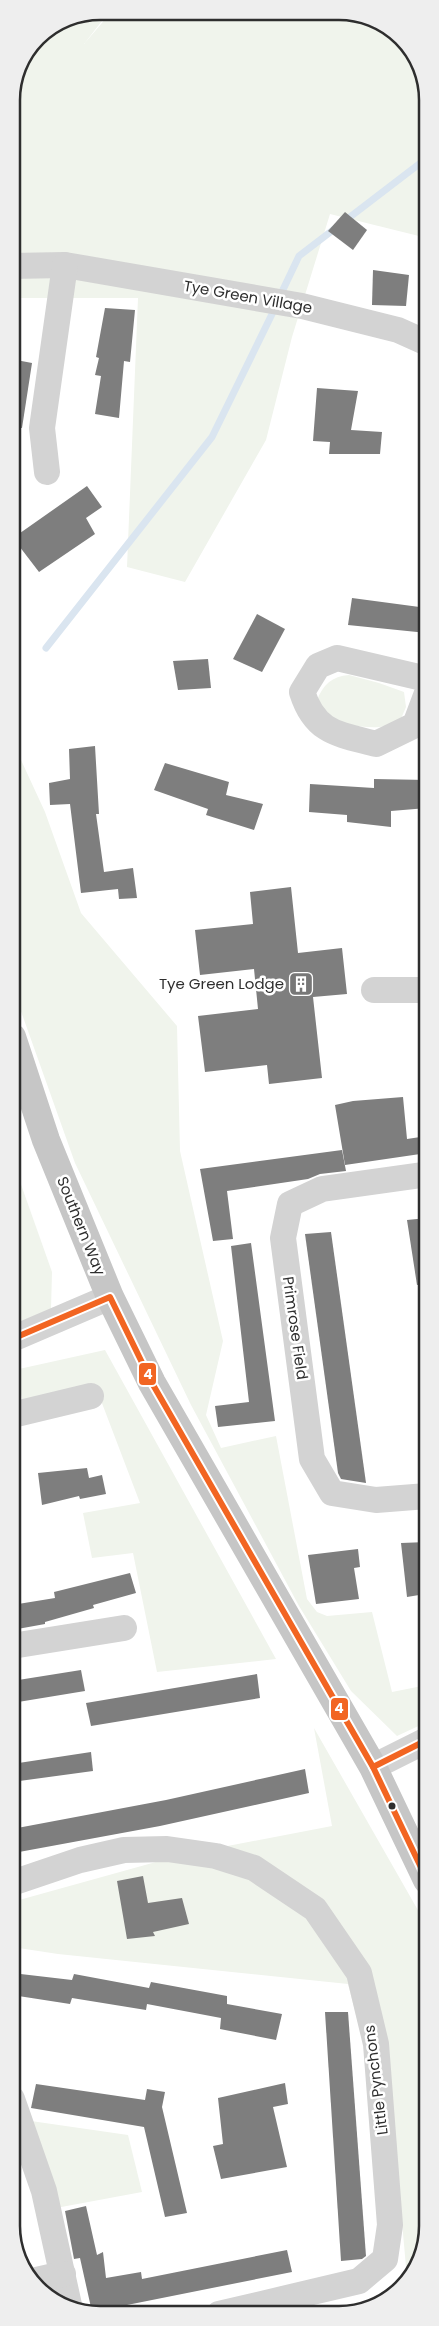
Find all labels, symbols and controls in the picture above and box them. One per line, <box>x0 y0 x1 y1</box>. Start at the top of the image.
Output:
street label: Tye Green Village <box>182 275 314 318</box>
building icon: Tye Green Lodge <box>288 971 314 997</box>
place label: Tye Green Lodge <box>159 973 284 994</box>
street label: Southern Way <box>52 1173 111 1279</box>
street label: Primrose Field <box>278 1275 313 1381</box>
line badge: 4 <box>138 1362 157 1386</box>
text: 4 <box>143 1364 153 1384</box>
line badge: 4 <box>330 1697 349 1721</box>
text: 4 <box>334 1698 344 1718</box>
unlabelled marker <box>387 1801 397 1811</box>
street label: Little Pynchons <box>358 2024 393 2136</box>

